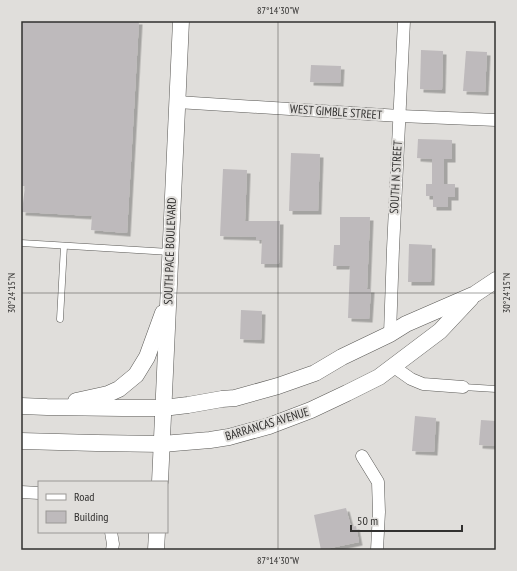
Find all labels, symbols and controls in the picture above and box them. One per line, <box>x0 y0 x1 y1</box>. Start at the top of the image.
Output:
text: 87°14'30"W <box>257 4 299 17</box>
street label: WEST GIMBLE STREET <box>289 101 383 122</box>
street label: SOUTH N STREET <box>386 139 405 214</box>
street label: SOUTH PACE BOULEVARD <box>160 197 179 305</box>
text: 30°24'15"N <box>5 273 18 313</box>
text: 30°24'15"N <box>500 273 513 313</box>
street label: BARRANCAS AVENUE <box>223 404 311 443</box>
legend <box>38 481 168 533</box>
text: Road <box>74 489 94 504</box>
scale bar <box>351 507 462 533</box>
text: Building <box>74 509 109 524</box>
text: 50 m <box>357 513 378 528</box>
text: 87°14'30"W <box>257 554 299 567</box>

